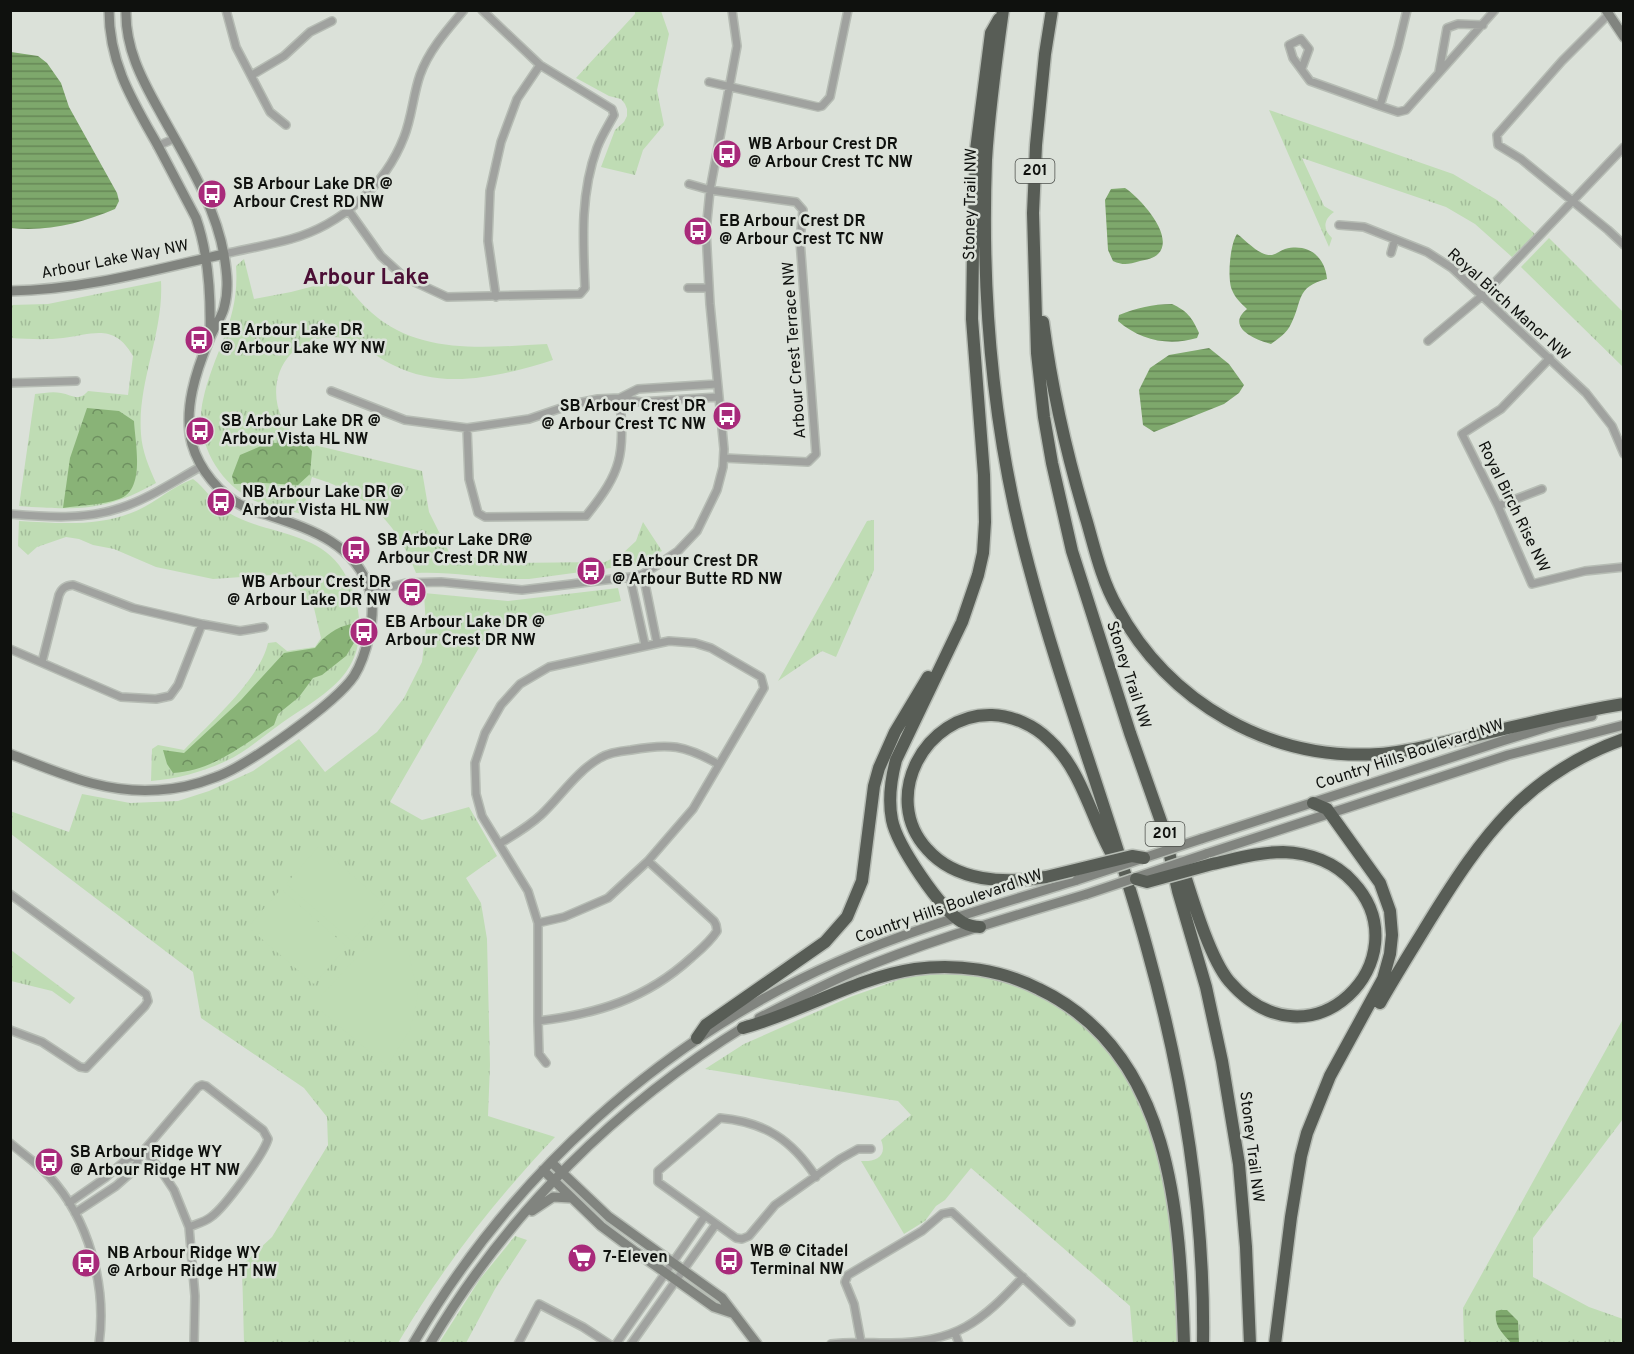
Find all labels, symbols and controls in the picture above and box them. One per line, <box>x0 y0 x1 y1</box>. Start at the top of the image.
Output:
place label: WB Arbour Crest DR @ Arbour Crest TC NW <box>748 135 913 173</box>
bus stop icon: WB Arbour Crest DR @ Arbour Crest TC NW <box>711 138 743 170</box>
street label: Stoney Trail NW <box>960 148 982 260</box>
road number: 201 <box>1016 159 1054 183</box>
place label: SB Arbour Lake DR @ Arbour Crest RD NW <box>233 175 393 213</box>
bus stop icon: SB Arbour Lake DR @ Arbour Crest RD NW <box>196 178 228 210</box>
place label: EB Arbour Crest DR @ Arbour Crest TC NW <box>719 212 884 250</box>
bus stop icon: EB Arbour Crest DR @ Arbour Crest TC NW <box>682 215 714 247</box>
street label: Arbour Lake Way NW <box>39 236 191 284</box>
street label: Royal Birch Manor NW <box>1442 245 1574 365</box>
street label: Arbour Crest Terrace NW <box>779 261 811 439</box>
district label: Arbour Lake <box>303 265 429 292</box>
place label: EB Arbour Lake DR @ Arbour Lake WY NW <box>220 321 385 359</box>
bus stop icon: EB Arbour Lake DR @ Arbour Lake WY NW <box>183 324 215 356</box>
place label: SB Arbour Crest DR @ Arbour Crest TC NW <box>541 397 706 435</box>
bus stop icon: SB Arbour Crest DR @ Arbour Crest TC NW <box>711 400 743 432</box>
place label: SB Arbour Lake DR @ Arbour Vista HL NW <box>221 412 381 450</box>
bus stop icon: SB Arbour Lake DR @ Arbour Vista HL NW <box>184 415 216 447</box>
street label: Royal Birch Rise NW <box>1472 438 1554 576</box>
place label: NB Arbour Lake DR @ Arbour Vista HL NW <box>242 483 404 521</box>
bus stop icon: NB Arbour Lake DR @ Arbour Vista HL NW <box>205 486 237 518</box>
place label: SB Arbour Lake DR@ Arbour Crest DR NW <box>377 531 533 569</box>
bus stop icon: SB Arbour Lake DR@ Arbour Crest DR NW <box>340 534 372 566</box>
place label: EB Arbour Crest DR @ Arbour Butte RD NW <box>612 552 783 590</box>
bus stop icon: EB Arbour Crest DR @ Arbour Butte RD NW <box>575 555 607 587</box>
place label: WB Arbour Crest DR @ Arbour Lake DR NW <box>227 573 391 611</box>
bus stop icon: WB Arbour Crest DR @ Arbour Lake DR NW <box>396 576 428 608</box>
place label: EB Arbour Lake DR @ Arbour Crest DR NW <box>385 613 545 651</box>
bus stop icon: EB Arbour Lake DR @ Arbour Crest DR NW <box>348 616 380 648</box>
street label: Stoney Trail NW <box>1101 619 1155 731</box>
street label: Country Hills Boulevard NW <box>1313 715 1507 795</box>
road number: 201 <box>1146 822 1184 846</box>
street label: Country Hills Boulevard NW <box>853 865 1045 949</box>
street label: Stoney Trail NW <box>1234 1090 1268 1204</box>
place label: SB Arbour Ridge WY @ Arbour Ridge HT NW <box>70 1143 240 1181</box>
bus stop icon: SB Arbour Ridge WY @ Arbour Ridge HT NW <box>33 1146 65 1178</box>
supermarket icon: 7-Eleven <box>566 1242 598 1274</box>
place label: WB @ Citadel Terminal NW <box>750 1242 848 1280</box>
place label: NB Arbour Ridge WY @ Arbour Ridge HT NW <box>107 1244 277 1282</box>
bus stop icon: WB @ Citadel Terminal NW <box>713 1245 745 1277</box>
bus stop icon: NB Arbour Ridge WY @ Arbour Ridge HT NW <box>70 1247 102 1279</box>
place label: 7-Eleven <box>603 1248 668 1268</box>

